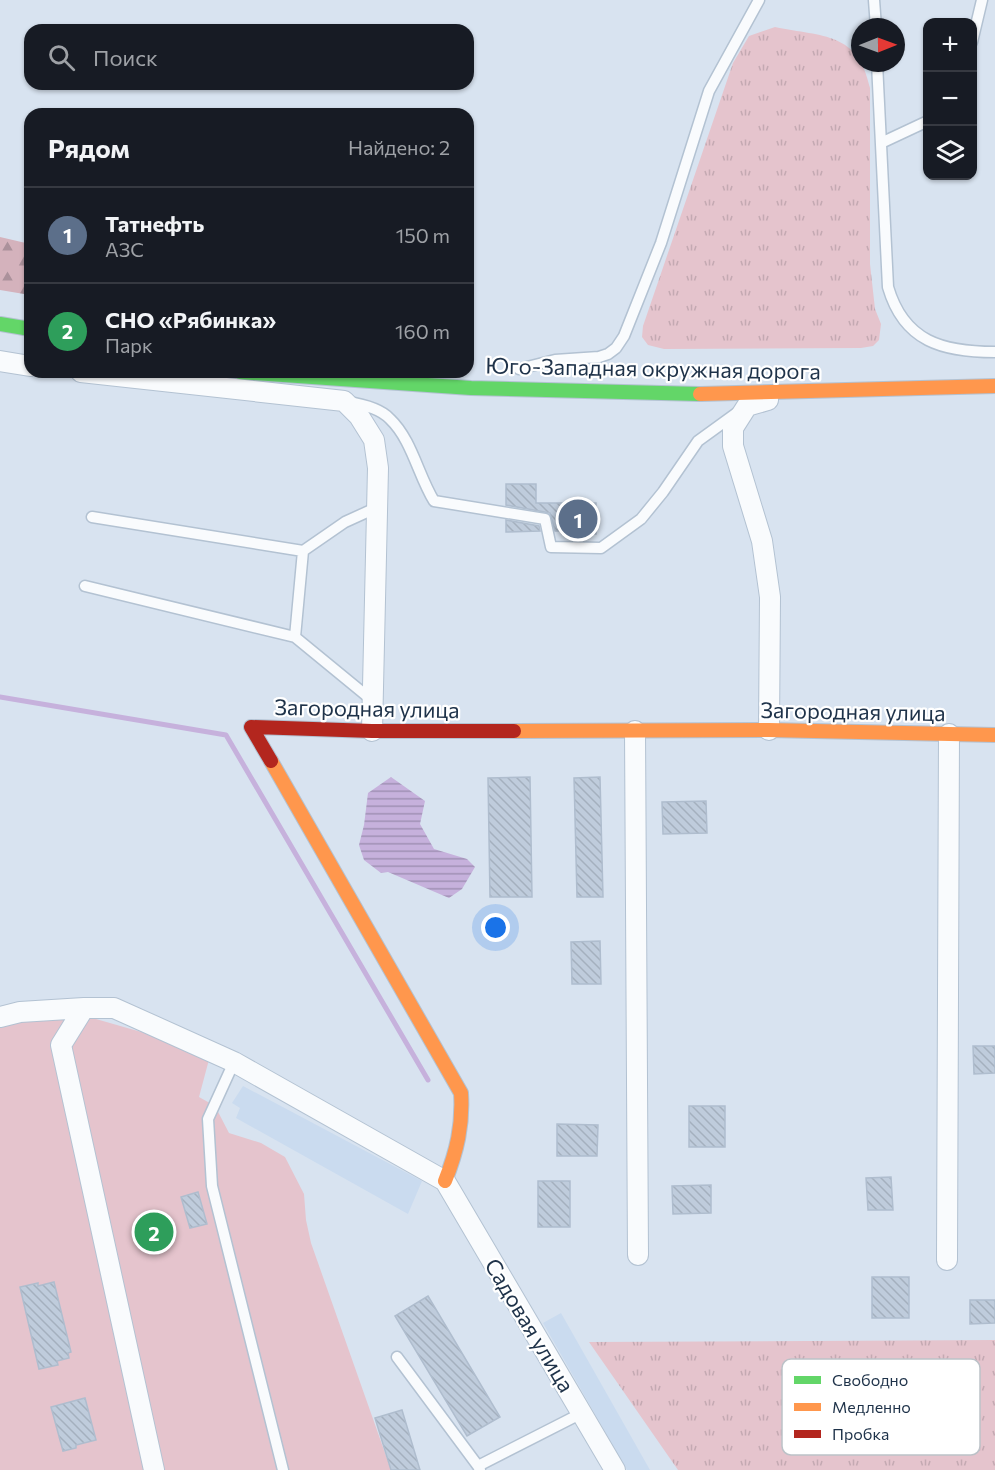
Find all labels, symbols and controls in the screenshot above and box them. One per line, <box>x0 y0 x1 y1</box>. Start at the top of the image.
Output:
north arrow <box>851 18 905 72</box>
map controls <box>923 18 977 180</box>
button: + <box>923 18 977 72</box>
search box <box>24 24 474 90</box>
icon: search <box>45 41 78 74</box>
text: Поиск <box>93 44 158 71</box>
button: − <box>923 72 977 126</box>
button: layers <box>923 126 977 180</box>
text: Рядом <box>48 132 130 163</box>
text: Найдено: 2 <box>348 135 450 159</box>
text: Татнефть <box>105 210 204 237</box>
text: 1 <box>63 223 72 247</box>
text: 150 m <box>396 223 450 247</box>
text: АЗС <box>105 237 144 261</box>
text: СНО «Рябинка» <box>105 306 276 333</box>
text: 2 <box>62 319 73 343</box>
text: 160 m <box>395 319 450 343</box>
text: Парк <box>105 333 153 357</box>
street label: Юго-Западная окружная дорога <box>485 352 821 384</box>
pin: 1 <box>558 496 598 542</box>
street label: Загородная улица <box>274 693 460 723</box>
street label: Загородная улица <box>760 696 946 726</box>
your location <box>481 913 510 942</box>
pin: 2 <box>134 1210 174 1254</box>
street label: Садовая улица <box>479 1253 581 1397</box>
legend <box>782 1359 980 1455</box>
text: Свободно <box>832 1370 908 1389</box>
text: Медленно <box>832 1397 911 1416</box>
text: Пробка <box>832 1424 889 1443</box>

